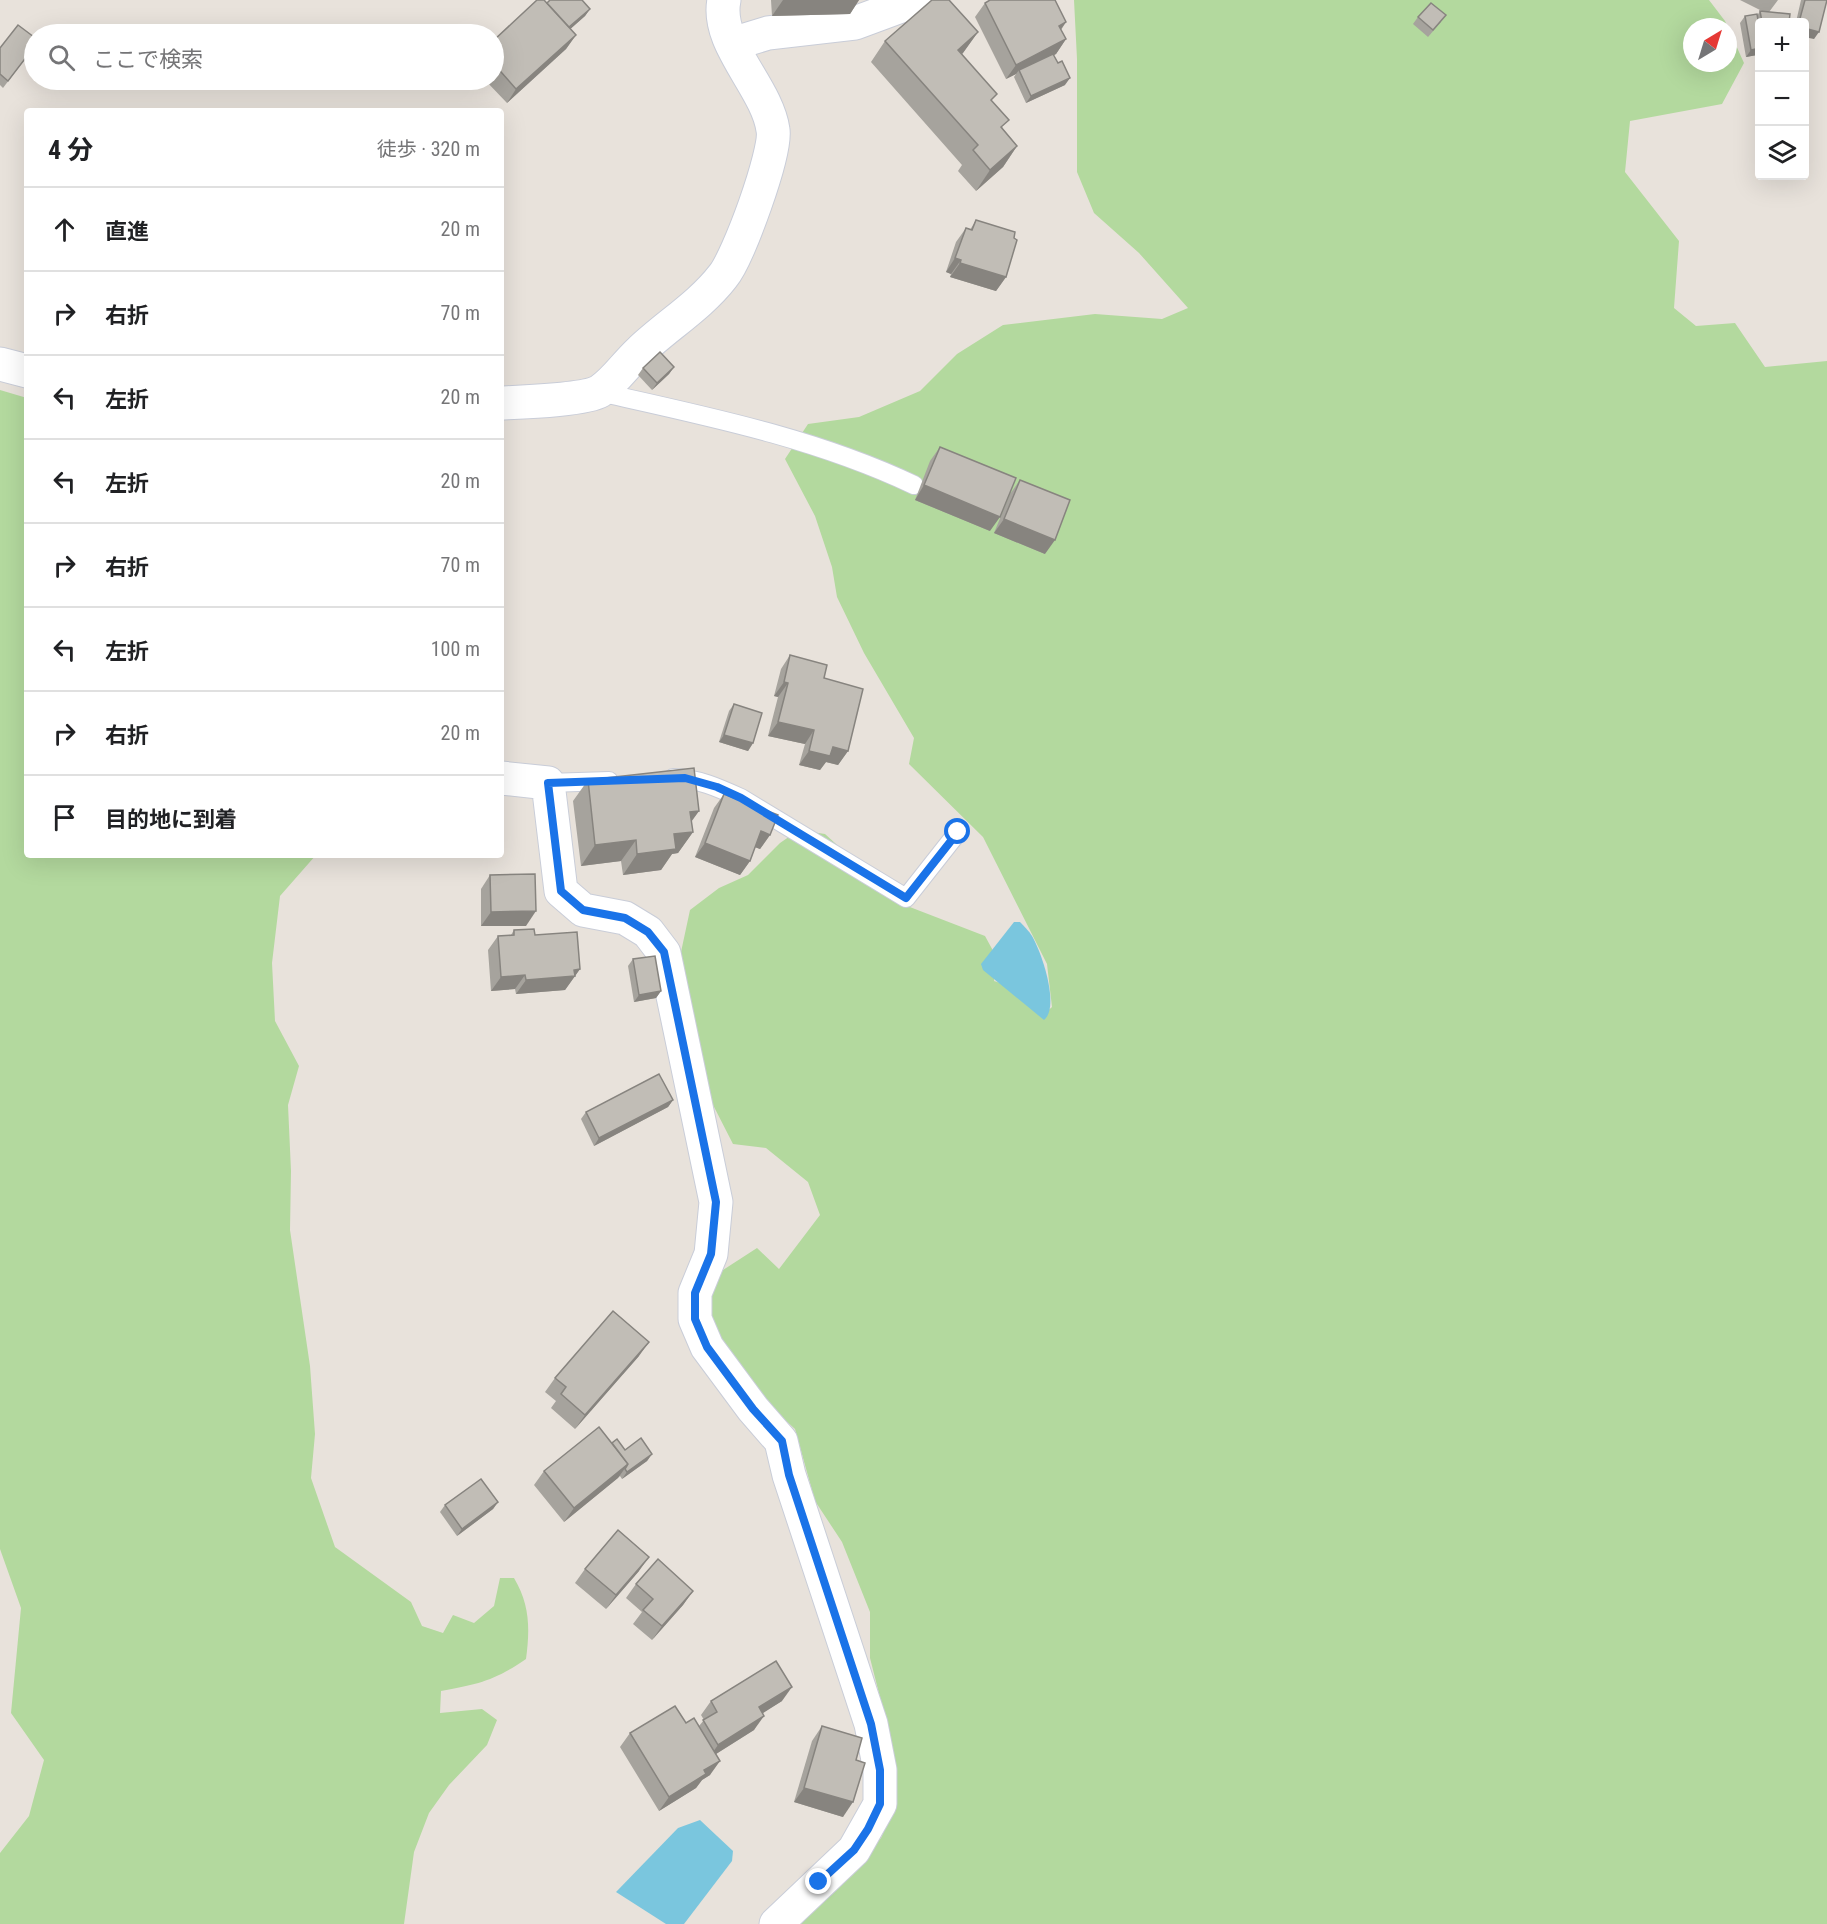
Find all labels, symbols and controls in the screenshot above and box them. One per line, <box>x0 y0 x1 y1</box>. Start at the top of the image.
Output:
north arrow <box>1683 18 1737 72</box>
map controls <box>1755 18 1809 180</box>
button: + <box>1755 18 1809 72</box>
search box <box>24 24 504 90</box>
icon: search <box>45 41 78 74</box>
text: ここで検索 <box>93 47 203 72</box>
button: − <box>1755 72 1809 126</box>
button: layers <box>1755 126 1809 180</box>
text: 4 分 <box>48 135 93 165</box>
text: 徒歩 · 320 m <box>377 137 480 161</box>
icon: ahead <box>48 213 81 246</box>
text: 20 m <box>441 217 480 241</box>
text: 直進 <box>105 219 149 244</box>
icon: right <box>48 297 81 330</box>
text: 70 m <box>441 301 480 325</box>
text: 右折 <box>105 303 149 328</box>
icon: left <box>48 381 81 414</box>
text: 20 m <box>441 385 480 409</box>
text: 左折 <box>105 387 149 412</box>
icon: left <box>48 465 81 498</box>
text: 20 m <box>441 469 480 493</box>
text: 左折 <box>105 471 149 496</box>
icon: right <box>48 549 81 582</box>
text: 70 m <box>441 553 480 577</box>
text: 右折 <box>105 555 149 580</box>
icon: left <box>48 633 81 666</box>
text: 100 m <box>431 637 480 661</box>
text: 左折 <box>105 639 149 664</box>
icon: right <box>48 717 81 750</box>
text: 20 m <box>441 721 480 745</box>
text: 右折 <box>105 723 149 748</box>
icon: arrive <box>48 801 81 834</box>
text: 目的地に到着 <box>105 807 237 832</box>
route start <box>944 818 970 844</box>
route end <box>805 1868 831 1894</box>

